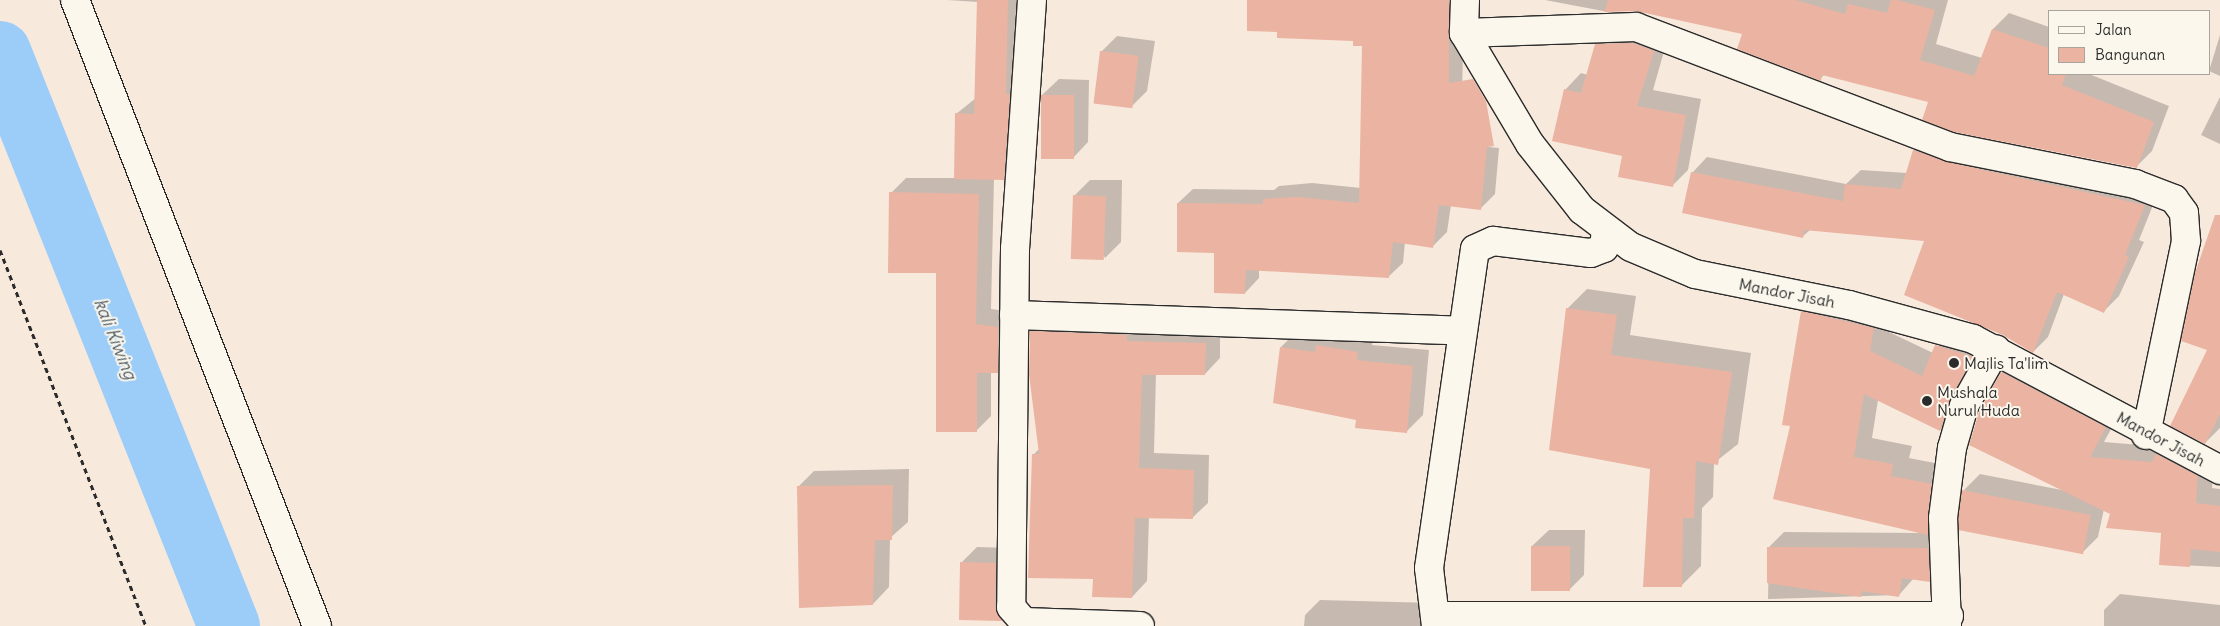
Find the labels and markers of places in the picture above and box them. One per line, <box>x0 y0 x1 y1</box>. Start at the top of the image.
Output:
place label: Majlis Ta'lim <box>1964 353 2049 373</box>
marker: Majlis Ta'lim <box>1948 357 1960 369</box>
place label: Mushala Nurul Huda <box>1937 382 2020 420</box>
marker: Mushala Nurul Huda <box>1921 395 1933 407</box>

